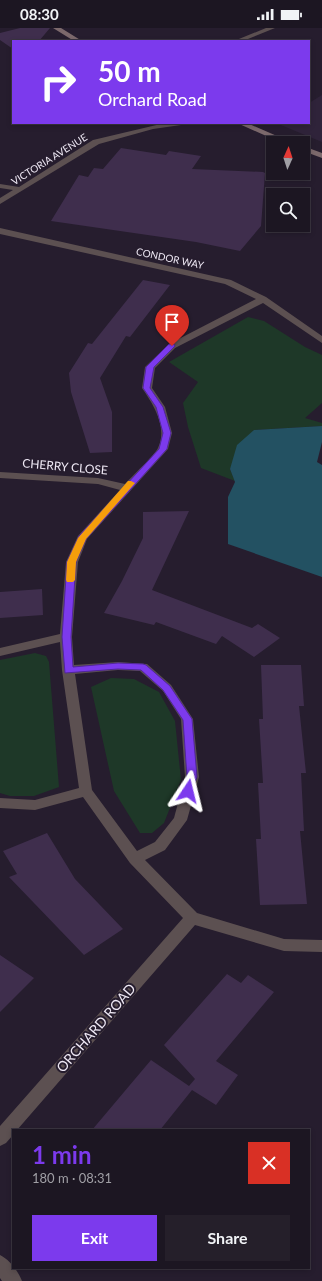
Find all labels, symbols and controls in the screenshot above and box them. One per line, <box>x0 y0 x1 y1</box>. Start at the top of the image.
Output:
text: 08:30 <box>20 5 59 23</box>
text: 50 m <box>98 54 161 88</box>
icon: right <box>32 56 84 108</box>
text: Orchard Road <box>98 88 207 110</box>
street label: VICTORIA AVENUE <box>9 131 89 187</box>
north arrow <box>266 136 310 180</box>
map controls <box>266 136 310 232</box>
button: search <box>266 188 310 232</box>
street label: CONDOR WAY <box>135 245 206 271</box>
pin <box>155 305 189 346</box>
icon: arrive <box>161 311 183 333</box>
street label: CHERRY CLOSE <box>22 455 108 478</box>
position arrow <box>167 770 209 812</box>
street label: ORCHARD ROAD <box>52 980 139 1076</box>
text: 1 min <box>32 1140 92 1169</box>
button: close <box>248 1142 290 1184</box>
text: 180 m · 08:31 <box>32 1170 112 1186</box>
button: Exit <box>32 1215 157 1261</box>
button: Share <box>165 1215 290 1261</box>

